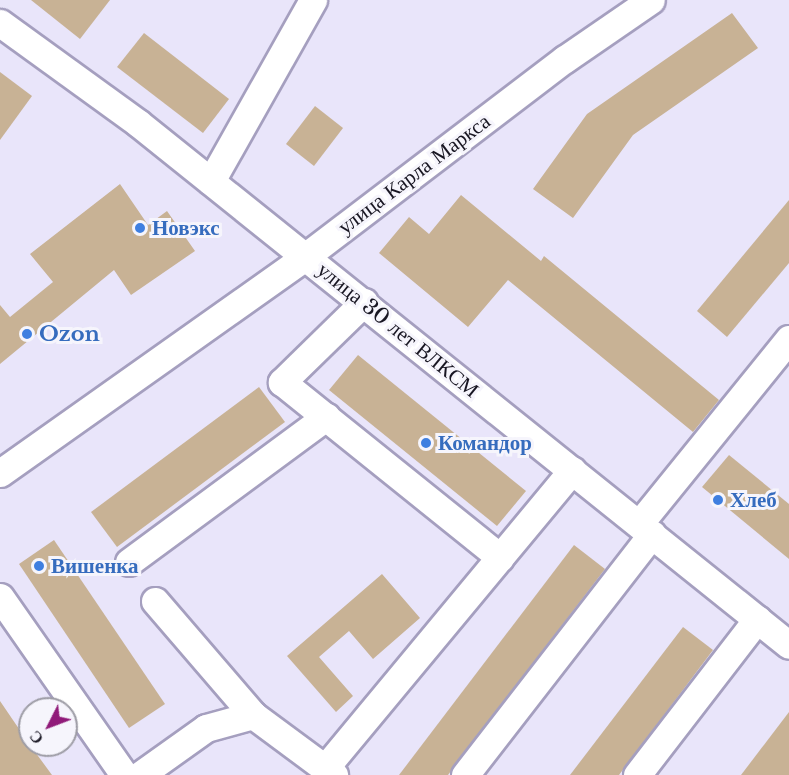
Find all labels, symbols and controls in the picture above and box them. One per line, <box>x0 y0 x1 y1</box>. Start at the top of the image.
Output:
street label: улица Карла Маркса <box>333 109 495 239</box>
place label: Новэкс <box>152 215 220 241</box>
marker: Новэкс <box>133 221 147 235</box>
street label: улица 30 лет ВЛКСМ <box>312 257 484 403</box>
place label: Ozon <box>39 321 100 347</box>
marker: Ozon <box>20 327 34 341</box>
place label: Командор <box>438 430 532 456</box>
marker: Командор <box>419 436 433 450</box>
place label: Хлеб <box>730 487 777 513</box>
marker: Хлеб <box>711 493 725 507</box>
place label: Вишенка <box>51 553 139 579</box>
marker: Вишенка <box>32 559 46 573</box>
north arrow <box>18 697 78 757</box>
text: С <box>25 727 47 749</box>

